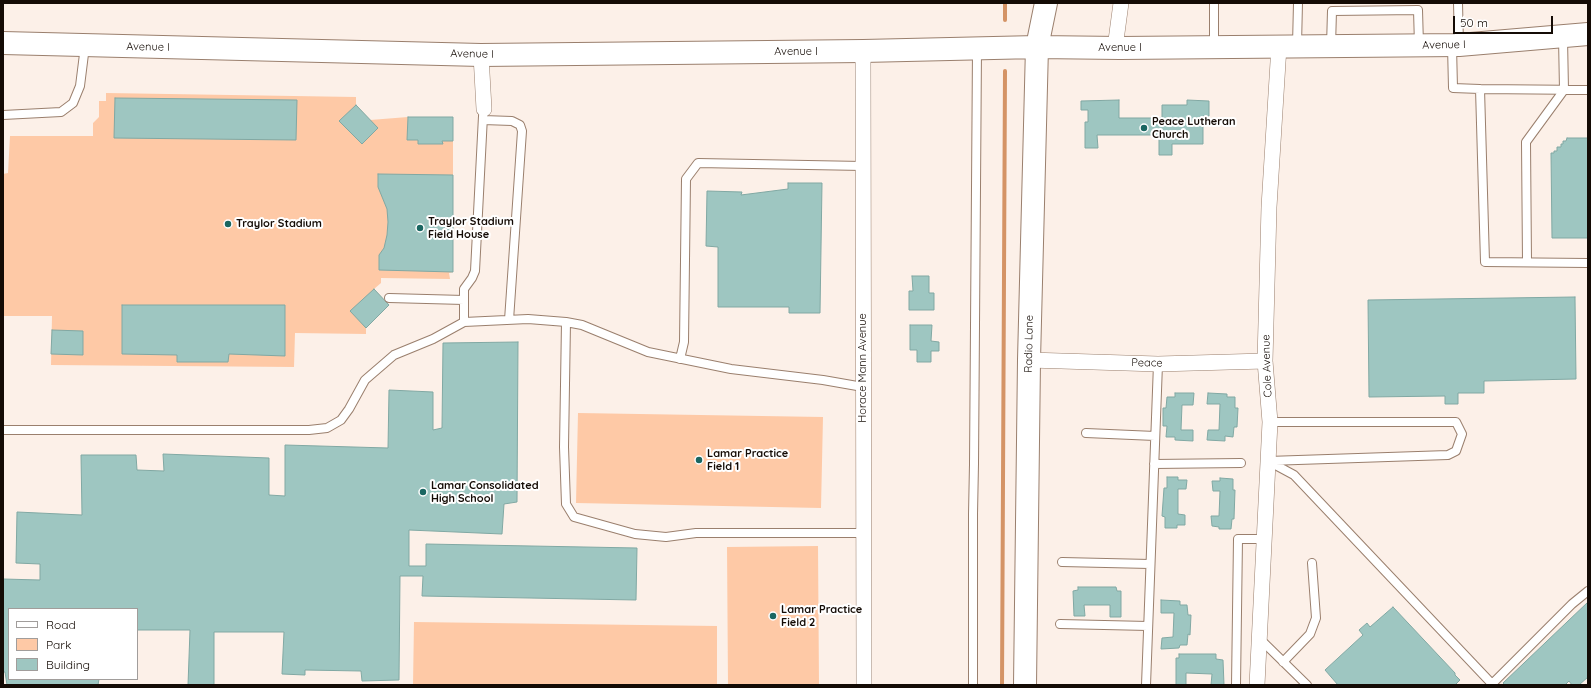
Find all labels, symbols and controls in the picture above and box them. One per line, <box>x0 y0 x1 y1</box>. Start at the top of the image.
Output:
scale bar <box>1455 8 1555 34</box>
text: 50 m <box>1460 15 1488 30</box>
street label: Avenue I <box>1422 38 1466 52</box>
street label: Avenue I <box>126 40 170 54</box>
street label: Avenue I <box>1098 41 1142 55</box>
street label: Avenue I <box>774 45 818 59</box>
street label: Avenue I <box>450 47 494 61</box>
place label: Peace Lutheran Church <box>1152 115 1235 141</box>
marker: Peace Lutheran Church <box>1139 123 1149 133</box>
place label: Traylor Stadium Field House <box>428 215 514 241</box>
place label: Traylor Stadium <box>236 217 322 231</box>
marker: Traylor Stadium <box>223 219 233 229</box>
marker: Traylor Stadium Field House <box>415 223 425 233</box>
street label: Horace Mann Avenue <box>856 313 870 423</box>
street label: Radio Lane <box>1022 315 1036 373</box>
street label: Cole Avenue <box>1259 334 1275 398</box>
street label: Peace <box>1131 356 1163 370</box>
place label: Lamar Practice Field 1 <box>707 447 788 473</box>
marker: Lamar Practice Field 1 <box>694 455 704 465</box>
place label: Lamar Consolidated High School <box>431 479 539 505</box>
marker: Lamar Consolidated High School <box>418 487 428 497</box>
place label: Lamar Practice Field 2 <box>781 603 862 629</box>
legend <box>8 608 138 680</box>
marker: Lamar Practice Field 2 <box>768 611 778 621</box>
text: Road <box>46 617 76 632</box>
text: Park <box>46 637 71 652</box>
text: Building <box>46 657 90 672</box>

